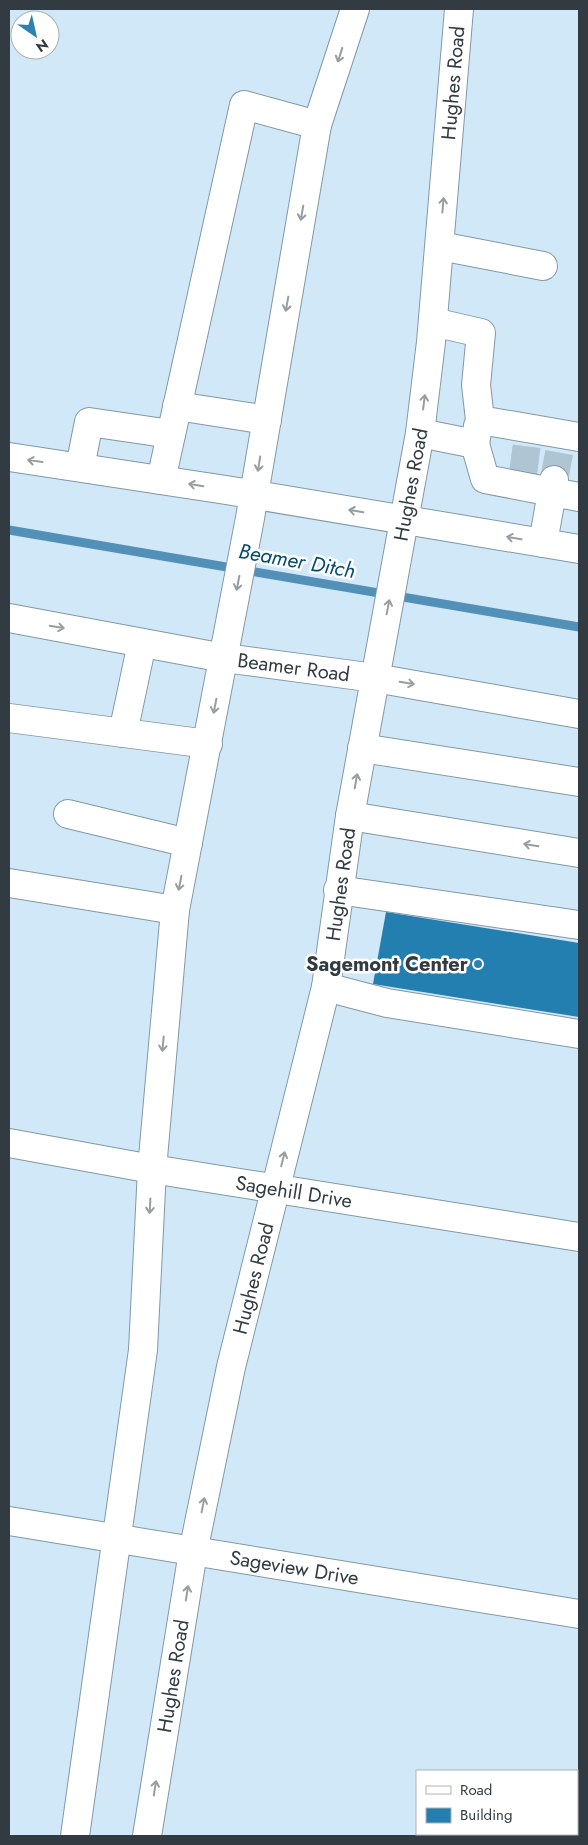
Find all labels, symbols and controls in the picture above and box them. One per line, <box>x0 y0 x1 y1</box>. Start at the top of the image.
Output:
north arrow <box>10 10 60 60</box>
street label: Hughes Road <box>434 25 472 141</box>
text: N <box>32 34 52 57</box>
one-way arrow <box>335 47 345 63</box>
one-way arrow <box>438 198 448 214</box>
one-way arrow <box>297 204 307 220</box>
one-way arrow <box>281 296 291 312</box>
one-way arrow <box>419 394 429 410</box>
street label: Hughes Road <box>386 426 435 543</box>
one-way arrow <box>27 456 43 466</box>
one-way arrow <box>254 456 264 472</box>
one-way arrow <box>188 480 204 490</box>
one-way arrow <box>348 506 364 516</box>
one-way arrow <box>506 532 522 542</box>
water label: Beamer Ditch <box>236 536 358 586</box>
one-way arrow <box>233 575 243 591</box>
one-way arrow <box>384 599 394 615</box>
one-way arrow <box>48 623 64 633</box>
street label: Beamer Road <box>236 645 352 689</box>
one-way arrow <box>399 679 415 689</box>
one-way arrow <box>209 698 219 714</box>
one-way arrow <box>351 773 361 789</box>
street label: Hughes Road <box>318 826 363 943</box>
one-way arrow <box>523 839 539 849</box>
one-way arrow <box>175 875 185 891</box>
place label: Sagemont Center <box>306 950 469 979</box>
marker: Sagemont Center <box>472 958 484 970</box>
one-way arrow <box>158 1036 168 1052</box>
one-way arrow <box>279 1151 288 1167</box>
street label: Sagehill Drive <box>233 1168 354 1215</box>
one-way arrow <box>145 1198 155 1214</box>
street label: Hughes Road <box>225 1219 281 1337</box>
one-way arrow <box>199 1497 208 1513</box>
street label: Sageview Drive <box>228 1543 361 1592</box>
one-way arrow <box>182 1586 192 1602</box>
street label: Hughes Road <box>149 1617 196 1735</box>
legend <box>416 1770 578 1835</box>
text: Road <box>460 1779 492 1801</box>
one-way arrow <box>150 1780 160 1796</box>
text: Building <box>460 1804 512 1826</box>

